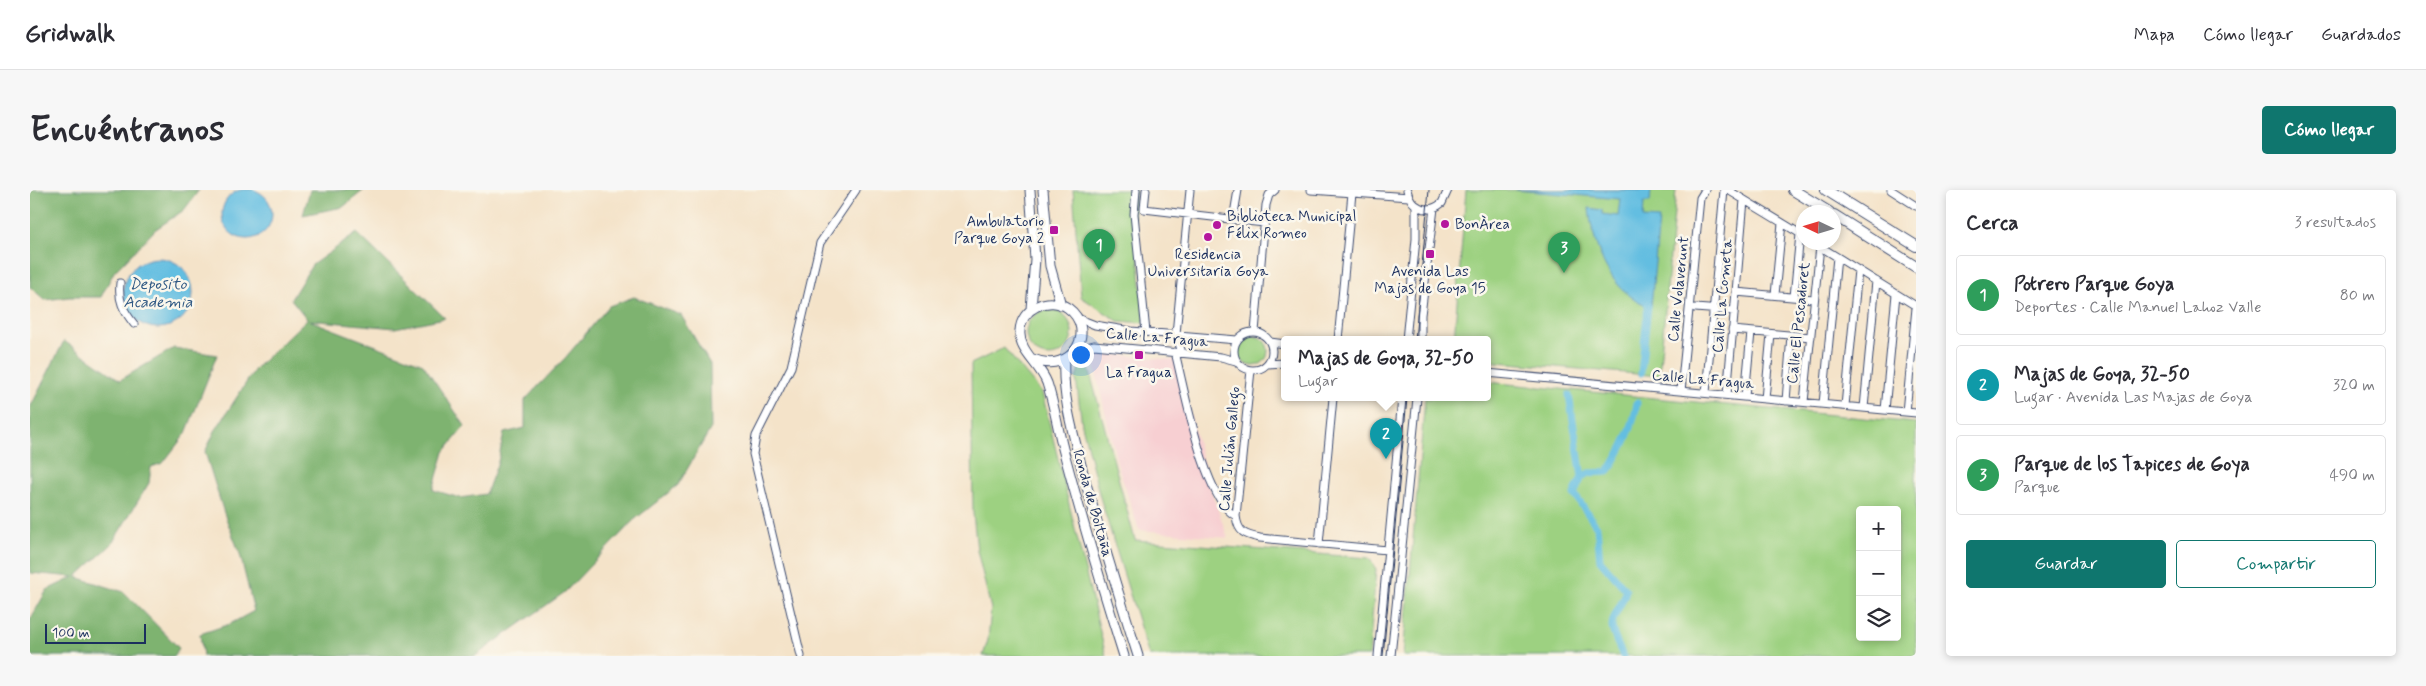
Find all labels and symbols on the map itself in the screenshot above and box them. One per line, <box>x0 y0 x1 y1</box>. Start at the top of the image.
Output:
north arrow <box>1796 205 1841 250</box>
place label: Biblioteca Municipal Félix Romeo <box>1227 207 1356 244</box>
place label: Ambulatorio Parque Goya 2 <box>954 212 1044 249</box>
place label: BonÀrea <box>1455 215 1510 235</box>
marker: BonÀrea <box>1439 218 1451 230</box>
marker: Biblioteca Municipal Félix Romeo <box>1211 219 1223 231</box>
marker: Ambulatorio Parque Goya 2 <box>1048 224 1060 236</box>
pin: 1 <box>1083 229 1115 270</box>
marker: Residencia Universitaria Goya <box>1202 231 1214 243</box>
pin: 3 <box>1548 232 1580 273</box>
street label: Calle Volaverunt <box>1663 235 1694 343</box>
street label: Calle La Cometa <box>1708 237 1738 354</box>
place label: Residencia Universitaria Goya <box>1148 245 1269 282</box>
marker: Avenida Las Majas de Goya 15 <box>1424 248 1436 260</box>
street label: Calle El Pescadoret <box>1783 261 1815 385</box>
place label: Avenida Las Majas de Goya 15 <box>1374 262 1486 299</box>
water label: Deposito Academia <box>123 274 193 313</box>
street label: Calle La Fragua <box>1105 324 1210 353</box>
your location <box>1068 342 1094 368</box>
marker: La Fragua <box>1133 349 1145 361</box>
place label: La Fragua <box>1106 363 1172 383</box>
street label: Calle La Fragua <box>1651 366 1756 395</box>
street label: Calle Julián Gallego <box>1215 386 1246 512</box>
pin: 2 <box>1370 418 1402 459</box>
street label: Ronda de Boltaña <box>1067 447 1117 560</box>
scale bar <box>45 621 146 644</box>

